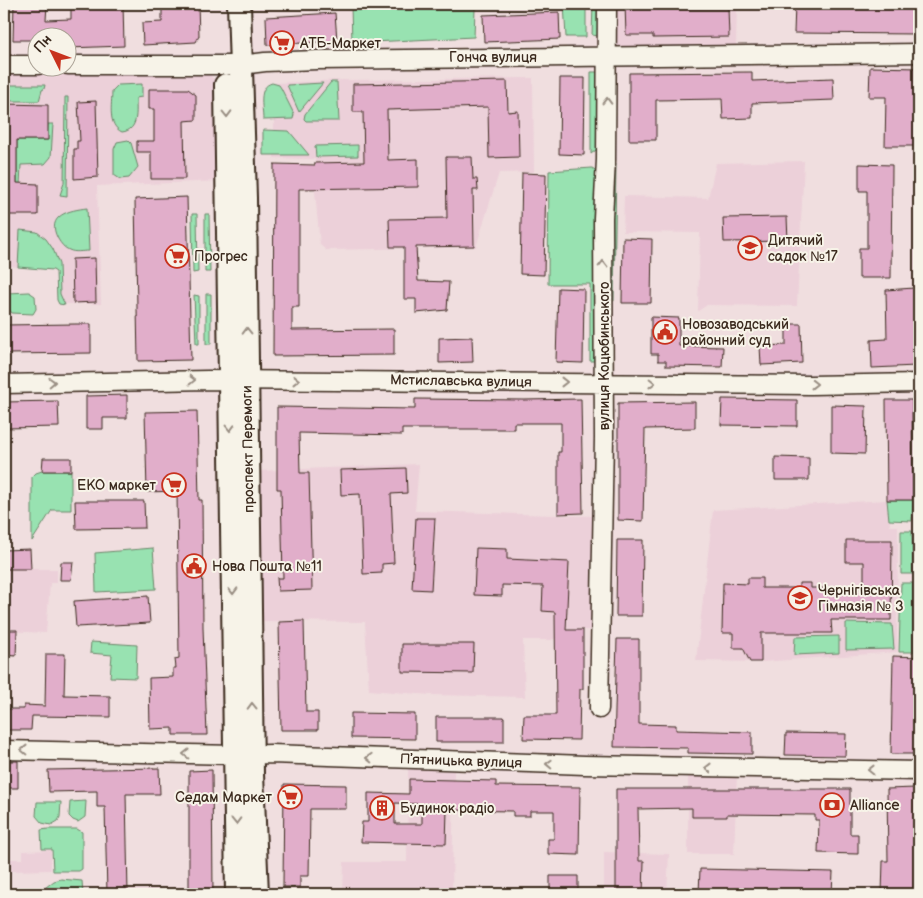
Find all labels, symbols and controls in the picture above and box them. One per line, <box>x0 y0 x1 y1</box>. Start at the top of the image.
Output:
north arrow <box>28 28 78 78</box>
supermarket icon: АТБ-Маркет <box>269 30 295 56</box>
text: Пн <box>30 31 55 56</box>
place label: АТБ-Маркет <box>299 35 382 52</box>
street label: Гонча вулиця <box>449 49 537 66</box>
one-way arrow <box>602 97 612 105</box>
one-way arrow <box>222 110 232 118</box>
place label: Дитячий садок №17 <box>768 232 838 265</box>
school or university icon: Дитячий садок №17 <box>737 235 763 261</box>
supermarket icon: Прогрес <box>164 243 190 269</box>
place label: Прогрес <box>194 248 248 265</box>
one-way arrow <box>598 259 608 267</box>
street label: вулиця Коцюбинського <box>596 282 613 430</box>
place label: Новозаводський районний суд <box>682 316 789 349</box>
public building icon: Новозаводський районний суд <box>652 319 678 345</box>
one-way arrow <box>241 327 252 335</box>
street label: Мстиславська вулиця <box>390 371 532 391</box>
one-way arrow <box>189 375 197 385</box>
one-way arrow <box>292 375 300 385</box>
one-way arrow <box>49 377 57 388</box>
one-way arrow <box>560 377 568 387</box>
one-way arrow <box>648 378 656 388</box>
one-way arrow <box>811 379 819 389</box>
street label: проспект Перемоги <box>238 385 258 513</box>
one-way arrow <box>225 425 235 433</box>
supermarket icon: ЕКО маркет <box>161 472 187 498</box>
place label: ЕКО маркет <box>77 477 156 494</box>
public building icon: Нова Пошта №11 <box>181 553 207 579</box>
place label: Нова Пошта №11 <box>212 558 322 575</box>
place label: Чернігівська Гімназія № 3 <box>818 582 904 615</box>
school or university icon: Чернігівська Гімназія № 3 <box>787 585 813 611</box>
one-way arrow <box>228 588 238 595</box>
one-way arrow <box>247 702 257 710</box>
one-way arrow <box>20 745 28 755</box>
one-way arrow <box>182 749 190 759</box>
street label: Пʼятницька вулиця <box>400 750 523 772</box>
one-way arrow <box>365 753 372 763</box>
one-way arrow <box>545 759 552 769</box>
one-way arrow <box>704 762 712 773</box>
one-way arrow <box>866 765 874 776</box>
supermarket icon: Седам Маркет <box>277 784 303 810</box>
place label: Седам Маркет <box>175 789 272 806</box>
bank icon: Alliance <box>819 792 845 818</box>
building icon: Будинок радіо <box>369 795 395 821</box>
place label: Alliance <box>850 797 900 814</box>
place label: Будинок радіо <box>400 800 494 817</box>
one-way arrow <box>231 818 241 826</box>

